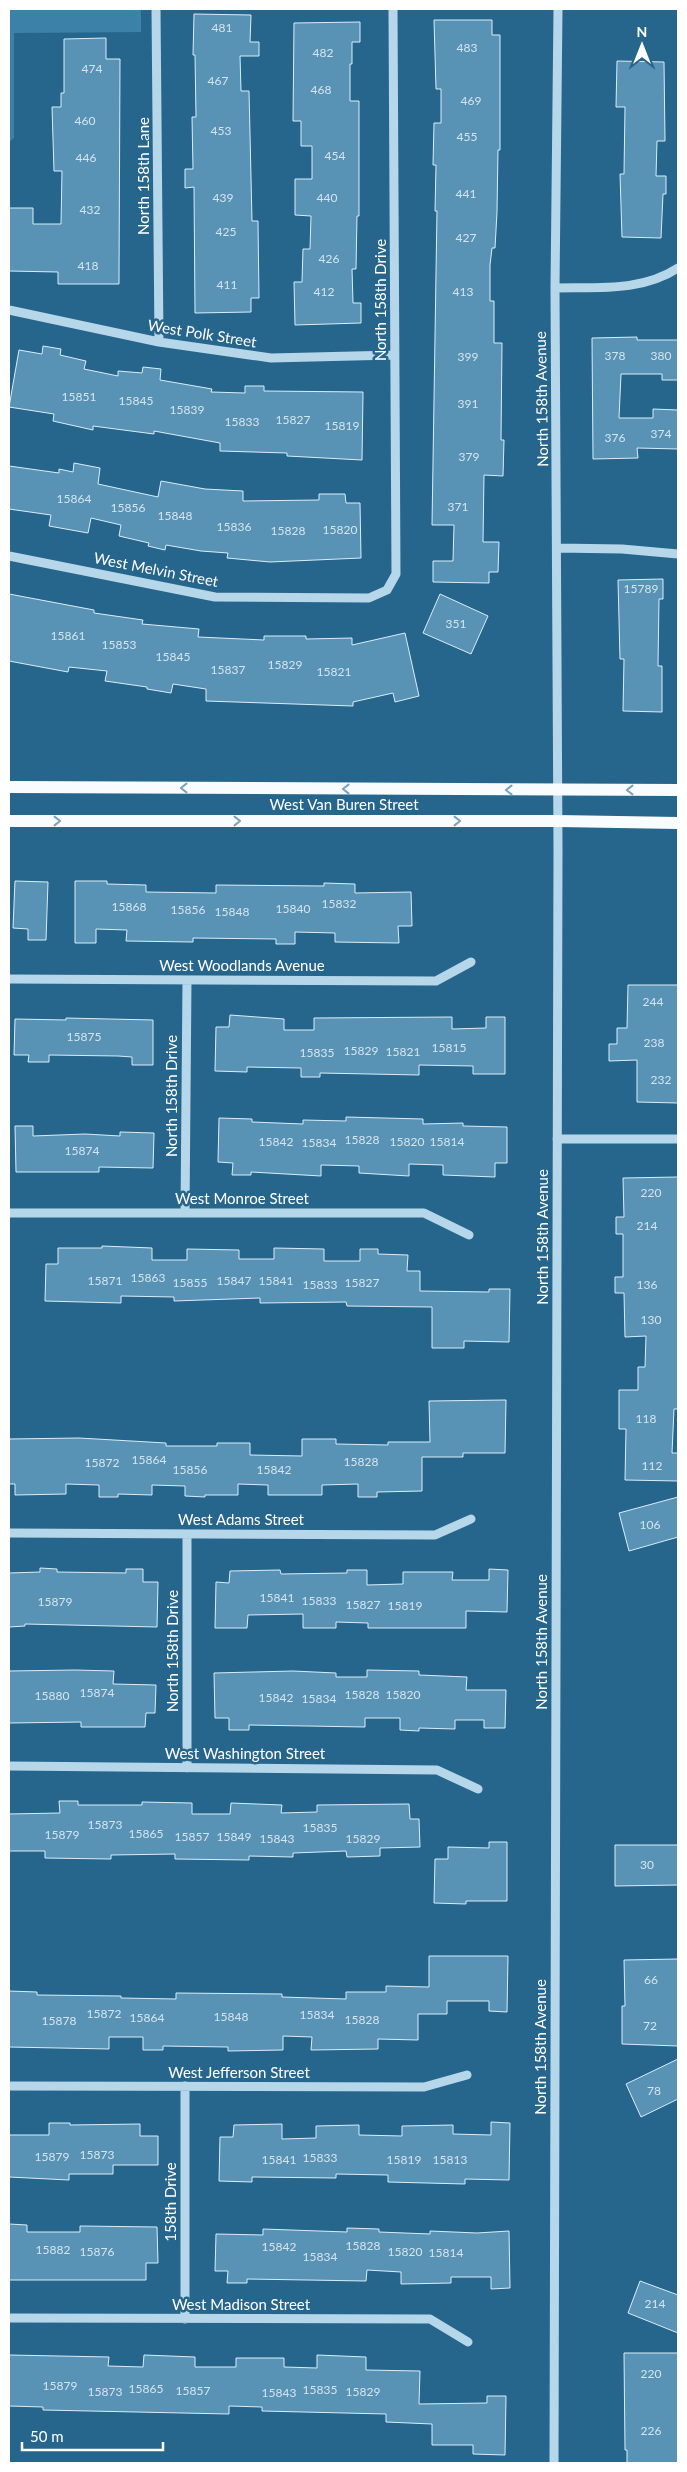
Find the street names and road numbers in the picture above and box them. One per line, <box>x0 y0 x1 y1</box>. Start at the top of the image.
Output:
street label: North 158th Lane <box>134 117 152 235</box>
street label: North 158th Drive <box>371 239 389 361</box>
street label: West Polk Street <box>146 316 258 351</box>
street label: North 158th Avenue <box>531 331 551 467</box>
street label: West Melvin Street <box>92 548 221 590</box>
street label: West Van Buren Street <box>269 795 419 813</box>
street label: West Woodlands Avenue <box>159 956 325 974</box>
street label: North 158th Drive <box>162 1035 180 1157</box>
street label: North 158th Avenue <box>533 1169 551 1305</box>
street label: West Monroe Street <box>175 1189 310 1207</box>
street label: West Adams Street <box>178 1510 305 1528</box>
street label: North 158th Avenue <box>532 1574 550 1710</box>
street label: North 158th Drive <box>163 1590 181 1712</box>
street label: West Washington Street <box>165 1744 326 1762</box>
street label: North 158th Avenue <box>531 1979 549 2115</box>
street label: West Jefferson Street <box>168 2063 310 2081</box>
street label: 158th Drive <box>161 2162 179 2242</box>
street label: West Madison Street <box>172 2295 311 2313</box>

